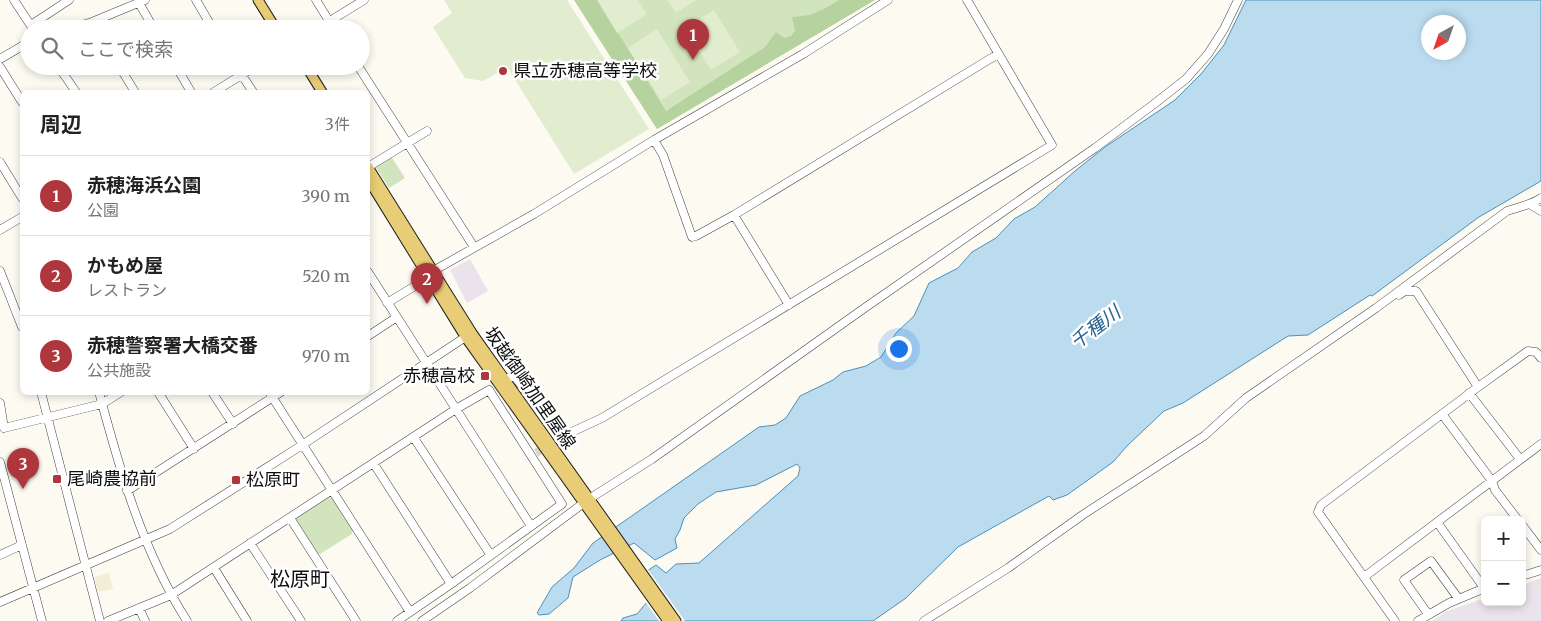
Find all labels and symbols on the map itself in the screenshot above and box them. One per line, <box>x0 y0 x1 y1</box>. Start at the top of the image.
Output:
north arrow <box>1421 15 1466 60</box>
pin: 1 <box>677 19 709 60</box>
place label: 県立赤穂高等学校 <box>513 59 657 82</box>
marker: 県立赤穂高等学校 <box>497 65 509 77</box>
pin: 2 <box>411 263 443 304</box>
water label: 千種川 <box>1065 299 1127 354</box>
street label: 坂越御崎加里屋線 <box>480 322 581 453</box>
your location <box>886 336 912 362</box>
place label: 赤穂高校 <box>403 364 475 387</box>
marker: 赤穂高校 <box>479 370 491 382</box>
pin: 3 <box>7 448 39 489</box>
place label: 尾崎農協前 <box>67 467 157 490</box>
place label: 松原町 <box>246 468 300 491</box>
marker: 尾崎農協前 <box>51 473 63 485</box>
marker: 松原町 <box>230 474 242 486</box>
district label: 松原町 <box>270 566 330 591</box>

